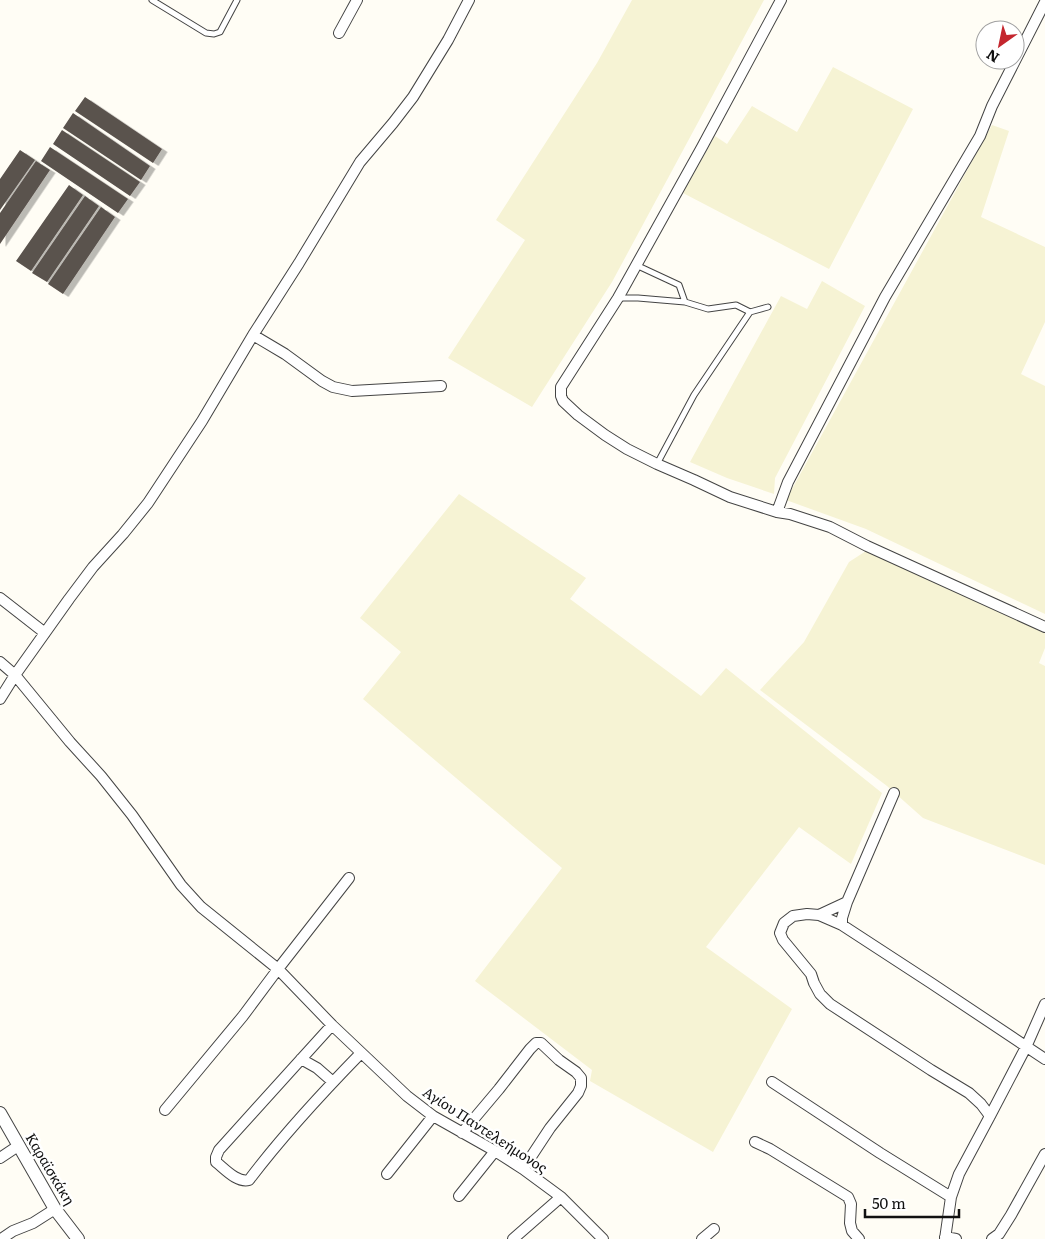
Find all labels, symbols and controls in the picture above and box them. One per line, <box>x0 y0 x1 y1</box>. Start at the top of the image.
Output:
north arrow <box>975 20 1025 70</box>
text: N <box>982 45 1003 68</box>
street label: Αγίου Παντελεήμονος <box>419 1081 552 1177</box>
street label: Καραϊσκάκη <box>22 1129 80 1208</box>
scale bar <box>865 1186 959 1218</box>
text: 50 m <box>872 1191 906 1214</box>

